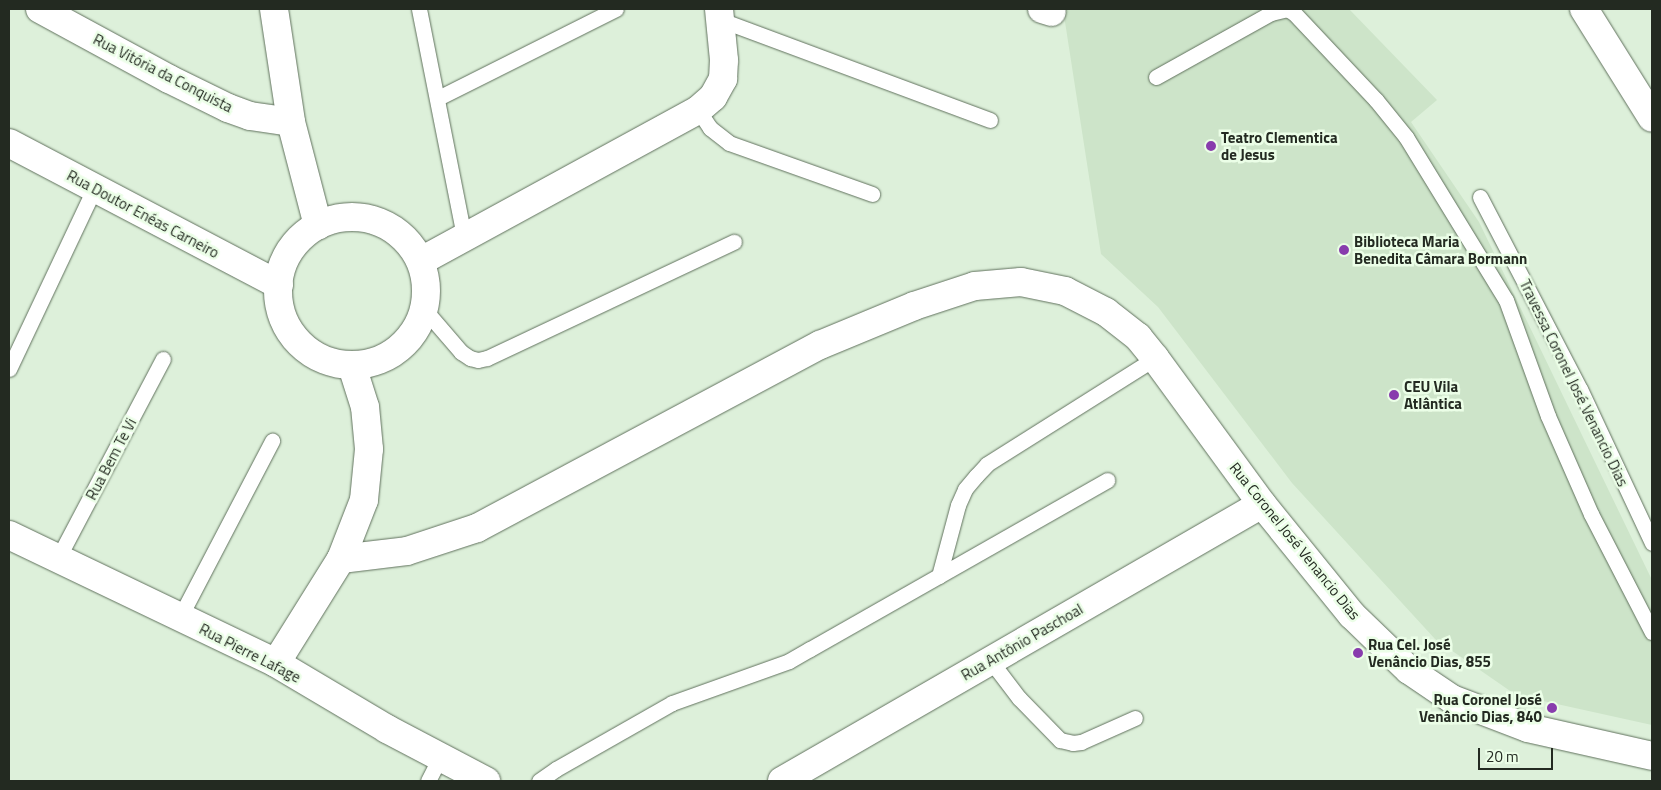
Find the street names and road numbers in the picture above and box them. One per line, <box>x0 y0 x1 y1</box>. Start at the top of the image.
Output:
street label: Rua Vitória da Conquista <box>90 30 236 116</box>
street label: Rua Doutor Enéas Carneiro <box>64 166 222 262</box>
street label: Travessa Coronel José Venancio Dias <box>1516 277 1632 489</box>
street label: Rua Bem Te Vi <box>82 415 140 503</box>
street label: Rua Coronel José Venancio Dias <box>1226 459 1364 623</box>
street label: Rua Antônio Paschoal <box>958 600 1086 684</box>
street label: Rua Pierre Lafage <box>196 620 304 686</box>

